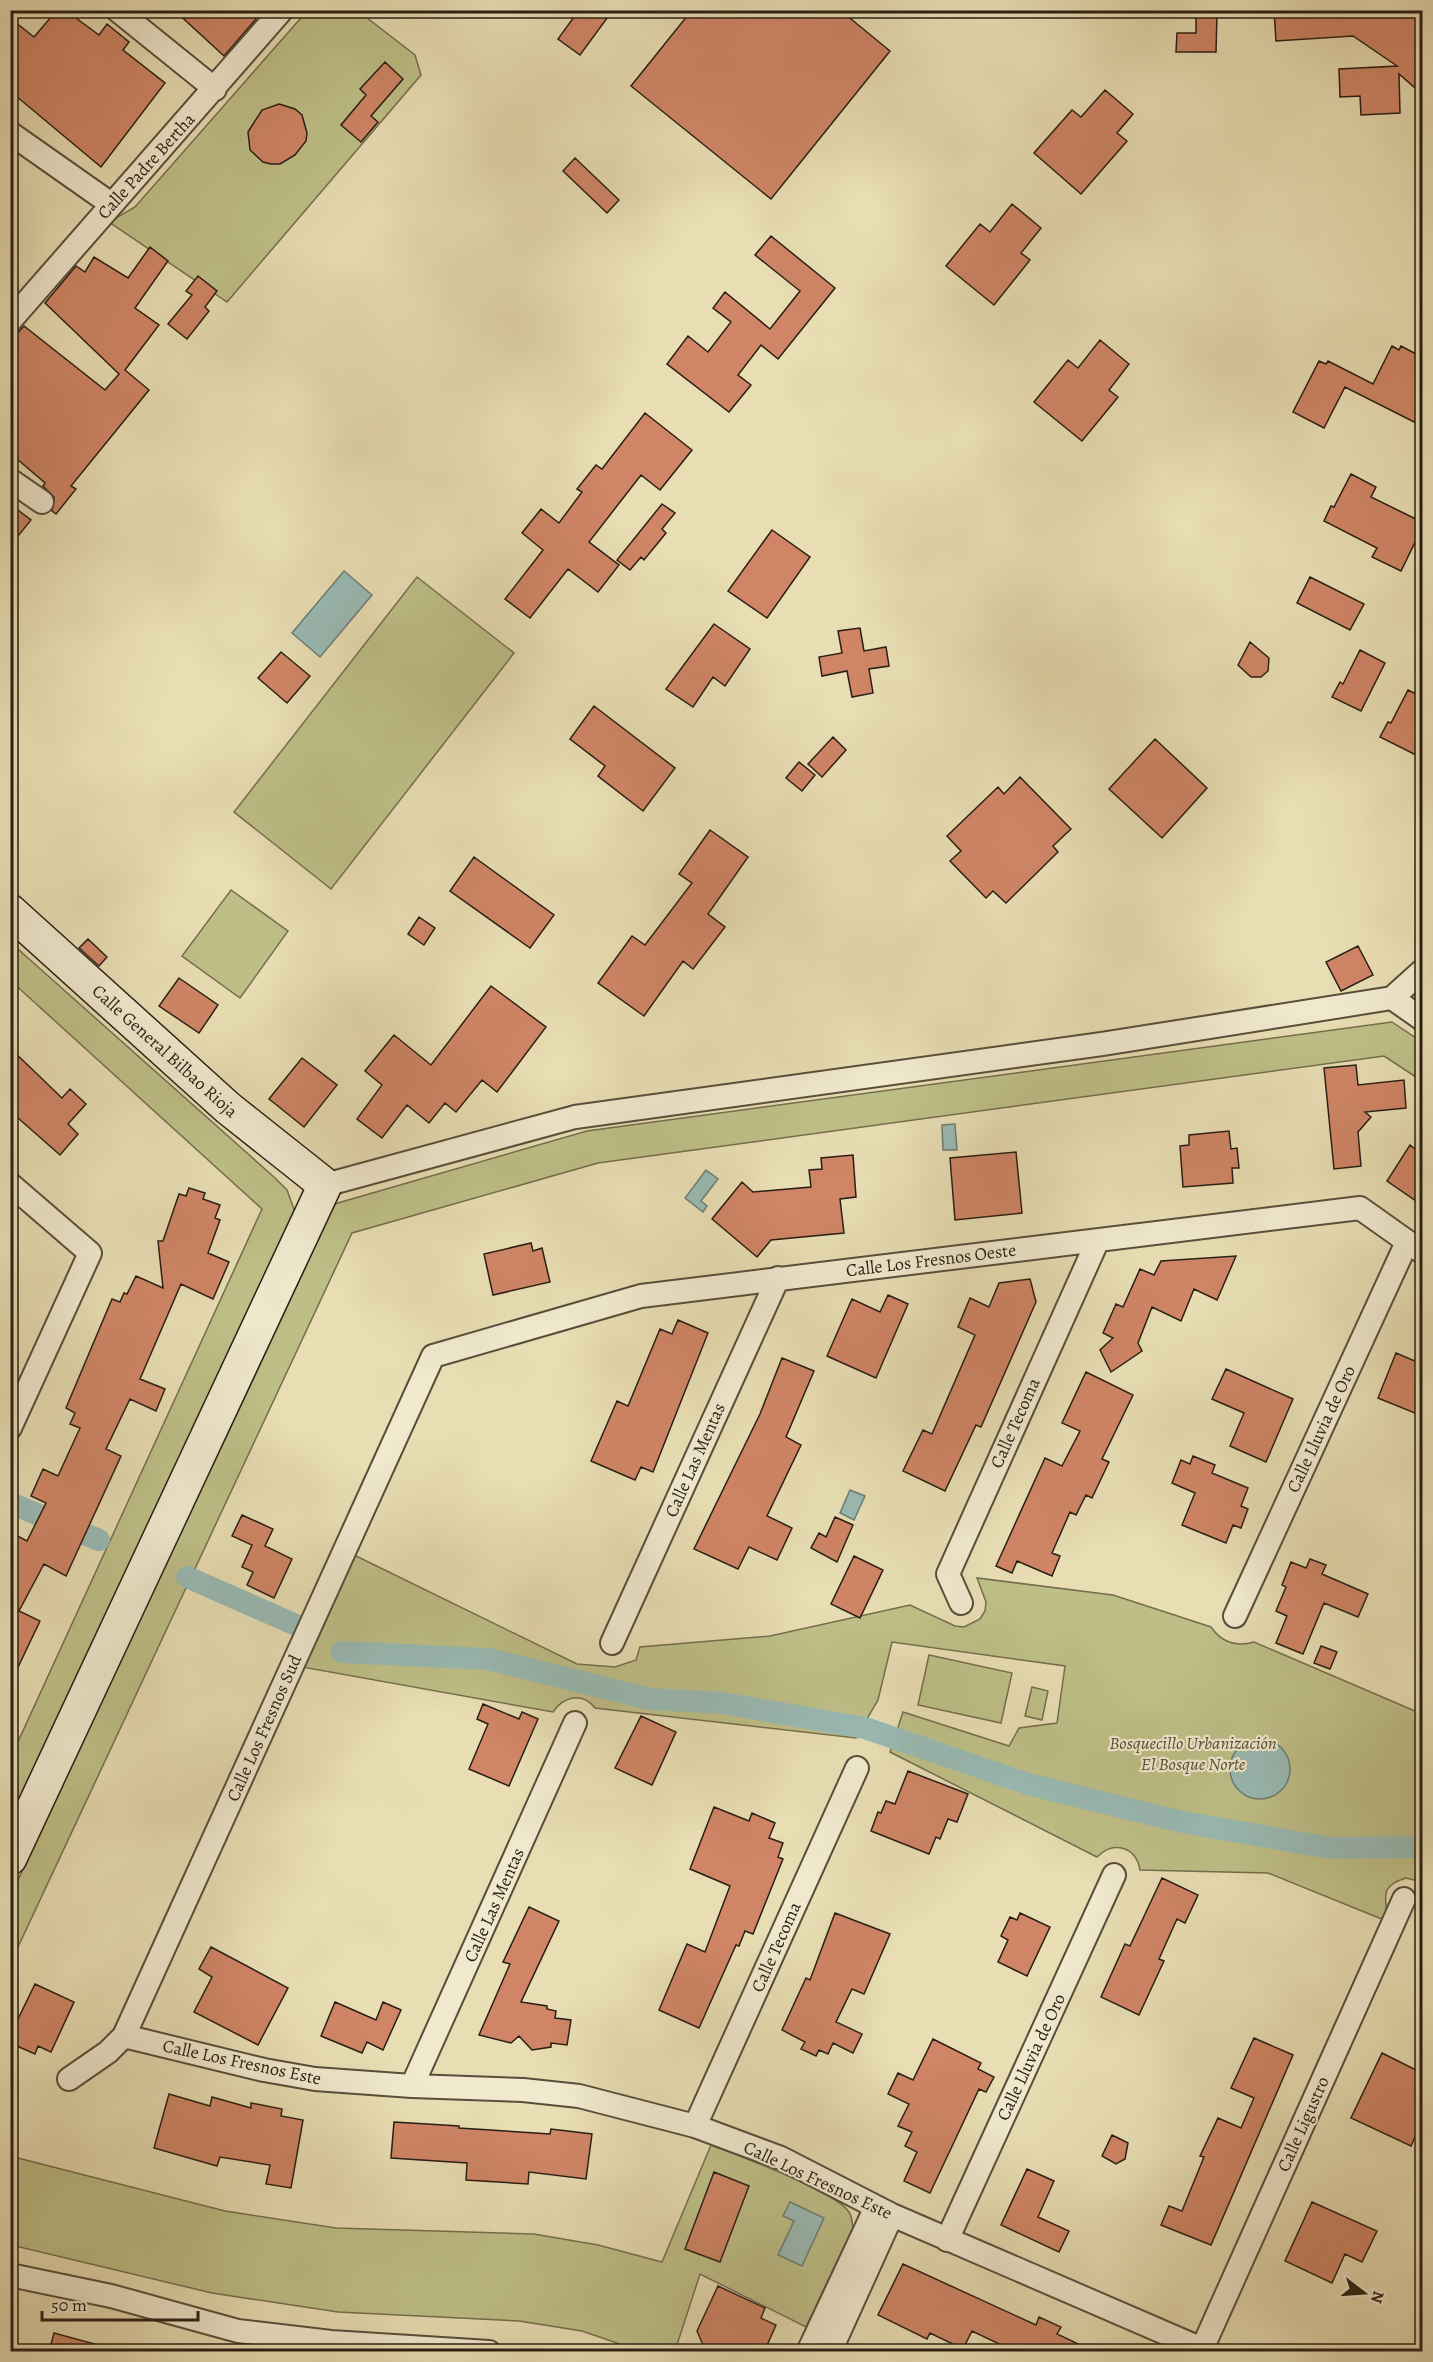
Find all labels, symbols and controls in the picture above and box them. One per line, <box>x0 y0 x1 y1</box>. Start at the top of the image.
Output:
street label: Calle Padre Bertha <box>92 107 201 224</box>
street label: Calle General Bilbao Rioja <box>87 979 244 1123</box>
street label: Calle Los Fresnos Oeste <box>845 1238 1017 1282</box>
street label: Calle Lluvia de Oro <box>1281 1361 1361 1497</box>
street label: Calle Tecoma <box>984 1373 1046 1472</box>
street label: Calle Las Mentas <box>659 1399 731 1521</box>
street label: Calle Los Fresnos Sud <box>221 1650 307 1805</box>
park label: Bosquecillo Urbanización El Bosque Norte <box>1109 1731 1277 1776</box>
street label: Calle Las Mentas <box>458 1844 530 1966</box>
street label: Calle Tecoma <box>745 1897 807 1996</box>
street label: Calle Lluvia de Oro <box>991 1989 1071 2125</box>
street label: Calle Los Fresnos Este <box>161 2033 323 2091</box>
street label: Calle Ligustro <box>1271 2073 1335 2175</box>
street label: Calle Los Fresnos Este <box>740 2135 896 2225</box>
north arrow <box>1334 2263 1394 2323</box>
scale bar <box>42 2284 198 2322</box>
text: N <box>1365 2288 1390 2306</box>
text: 50 m <box>51 2293 87 2317</box>

